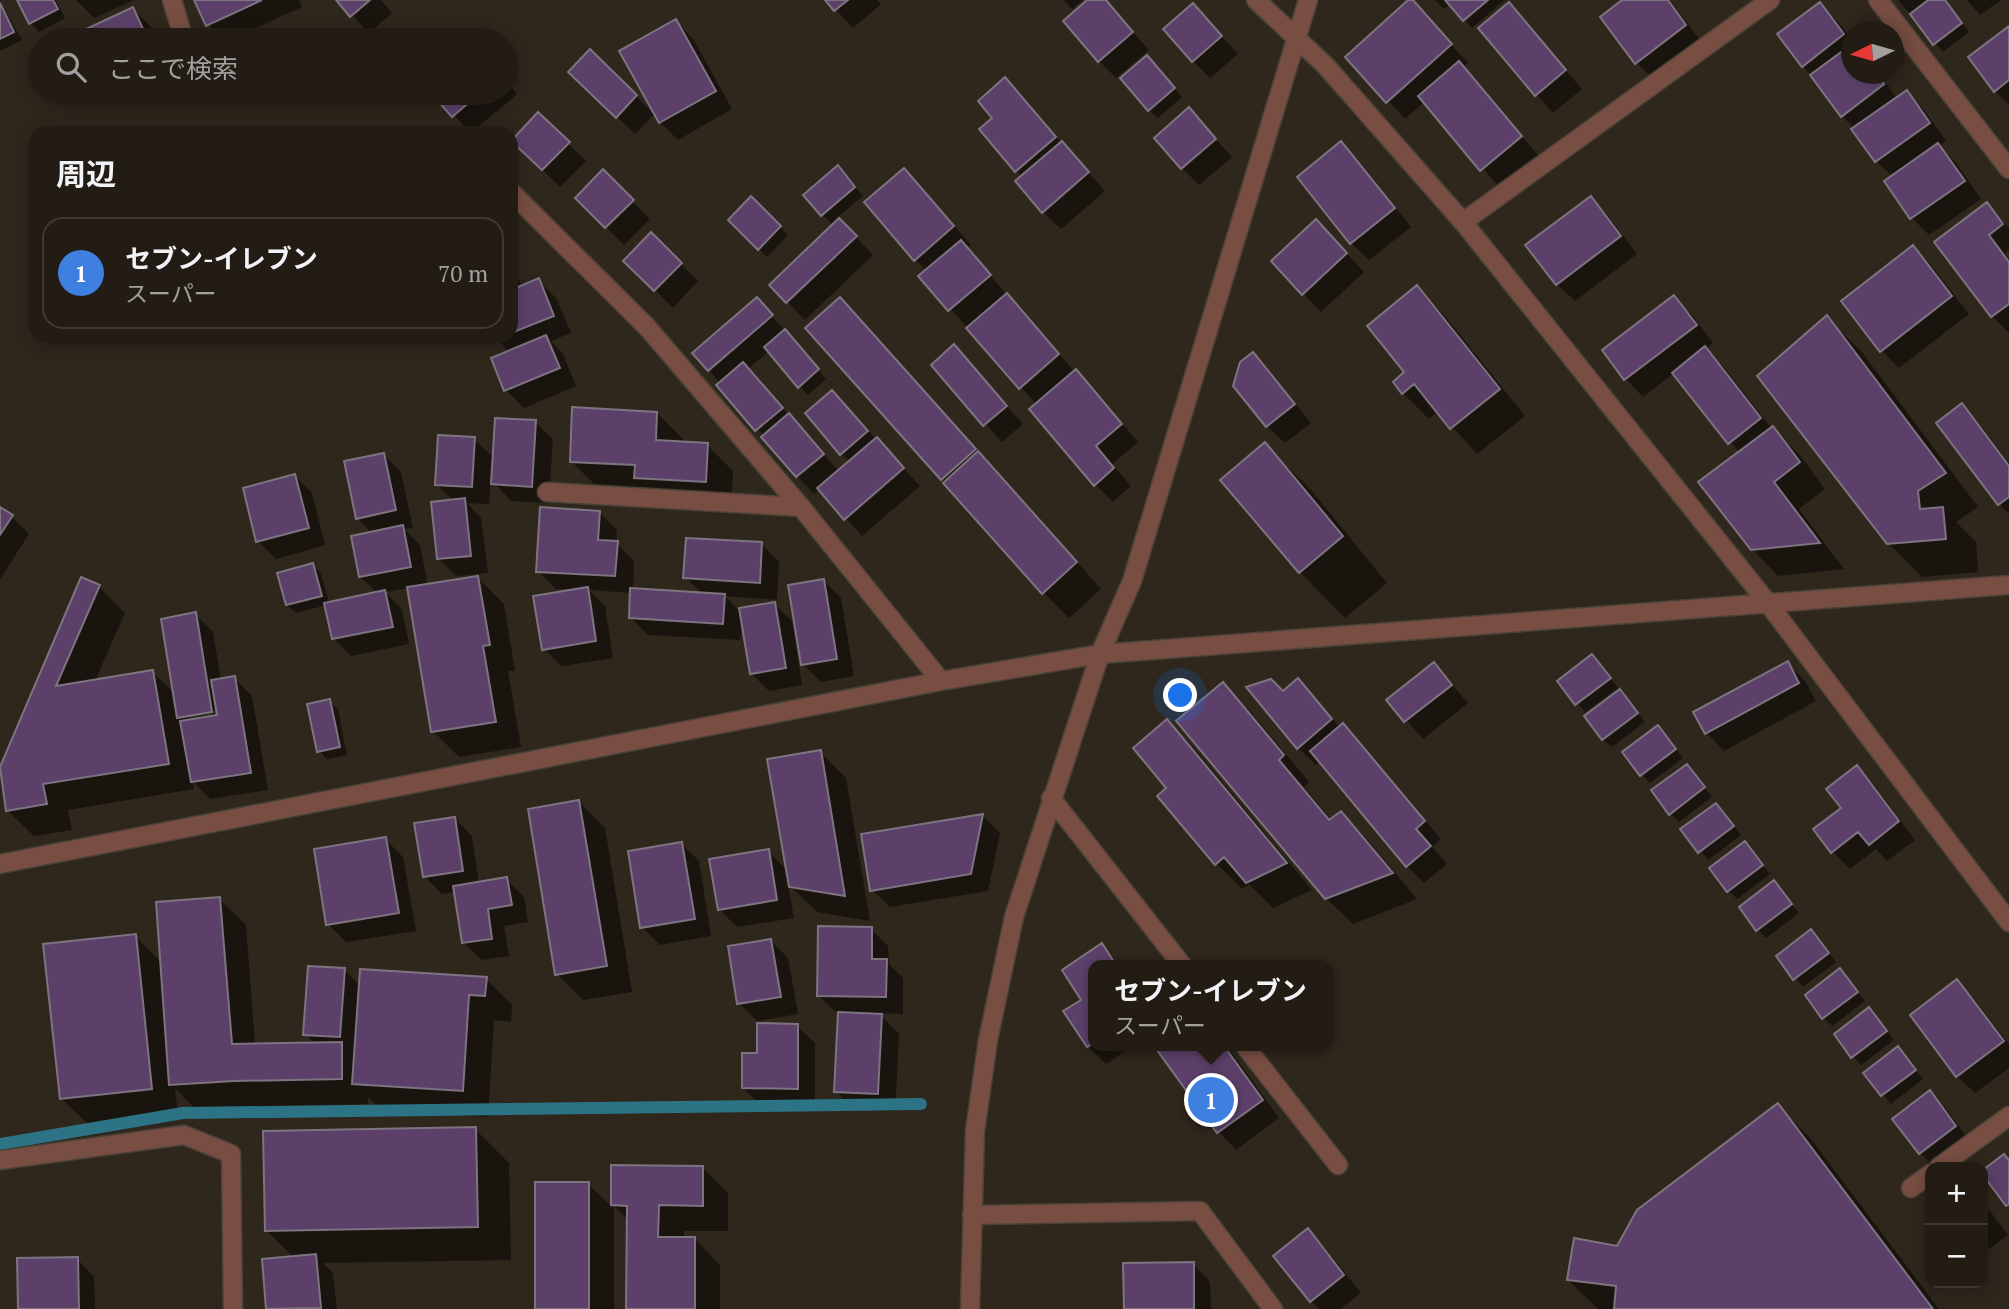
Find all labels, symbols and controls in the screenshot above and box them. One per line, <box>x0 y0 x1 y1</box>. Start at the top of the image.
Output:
north arrow <box>1841 21 1904 84</box>
search box <box>28 28 518 105</box>
icon: search <box>52 48 90 86</box>
text: ここで検索 <box>108 51 238 85</box>
text: 周辺 <box>56 154 116 194</box>
text: セブン-イレブン <box>125 241 318 275</box>
text: 1 <box>75 258 88 289</box>
text: 70 m <box>438 258 488 289</box>
text: スーパー <box>125 278 217 309</box>
your location <box>1163 678 1197 712</box>
popup <box>1088 960 1333 1051</box>
text: セブン-イレブン <box>1114 973 1307 1007</box>
text: スーパー <box>1114 1010 1206 1041</box>
pin: 1 <box>1188 1074 1234 1126</box>
map controls <box>1925 1162 1988 1288</box>
button: + <box>1925 1162 1988 1225</box>
button: − <box>1925 1225 1988 1288</box>

